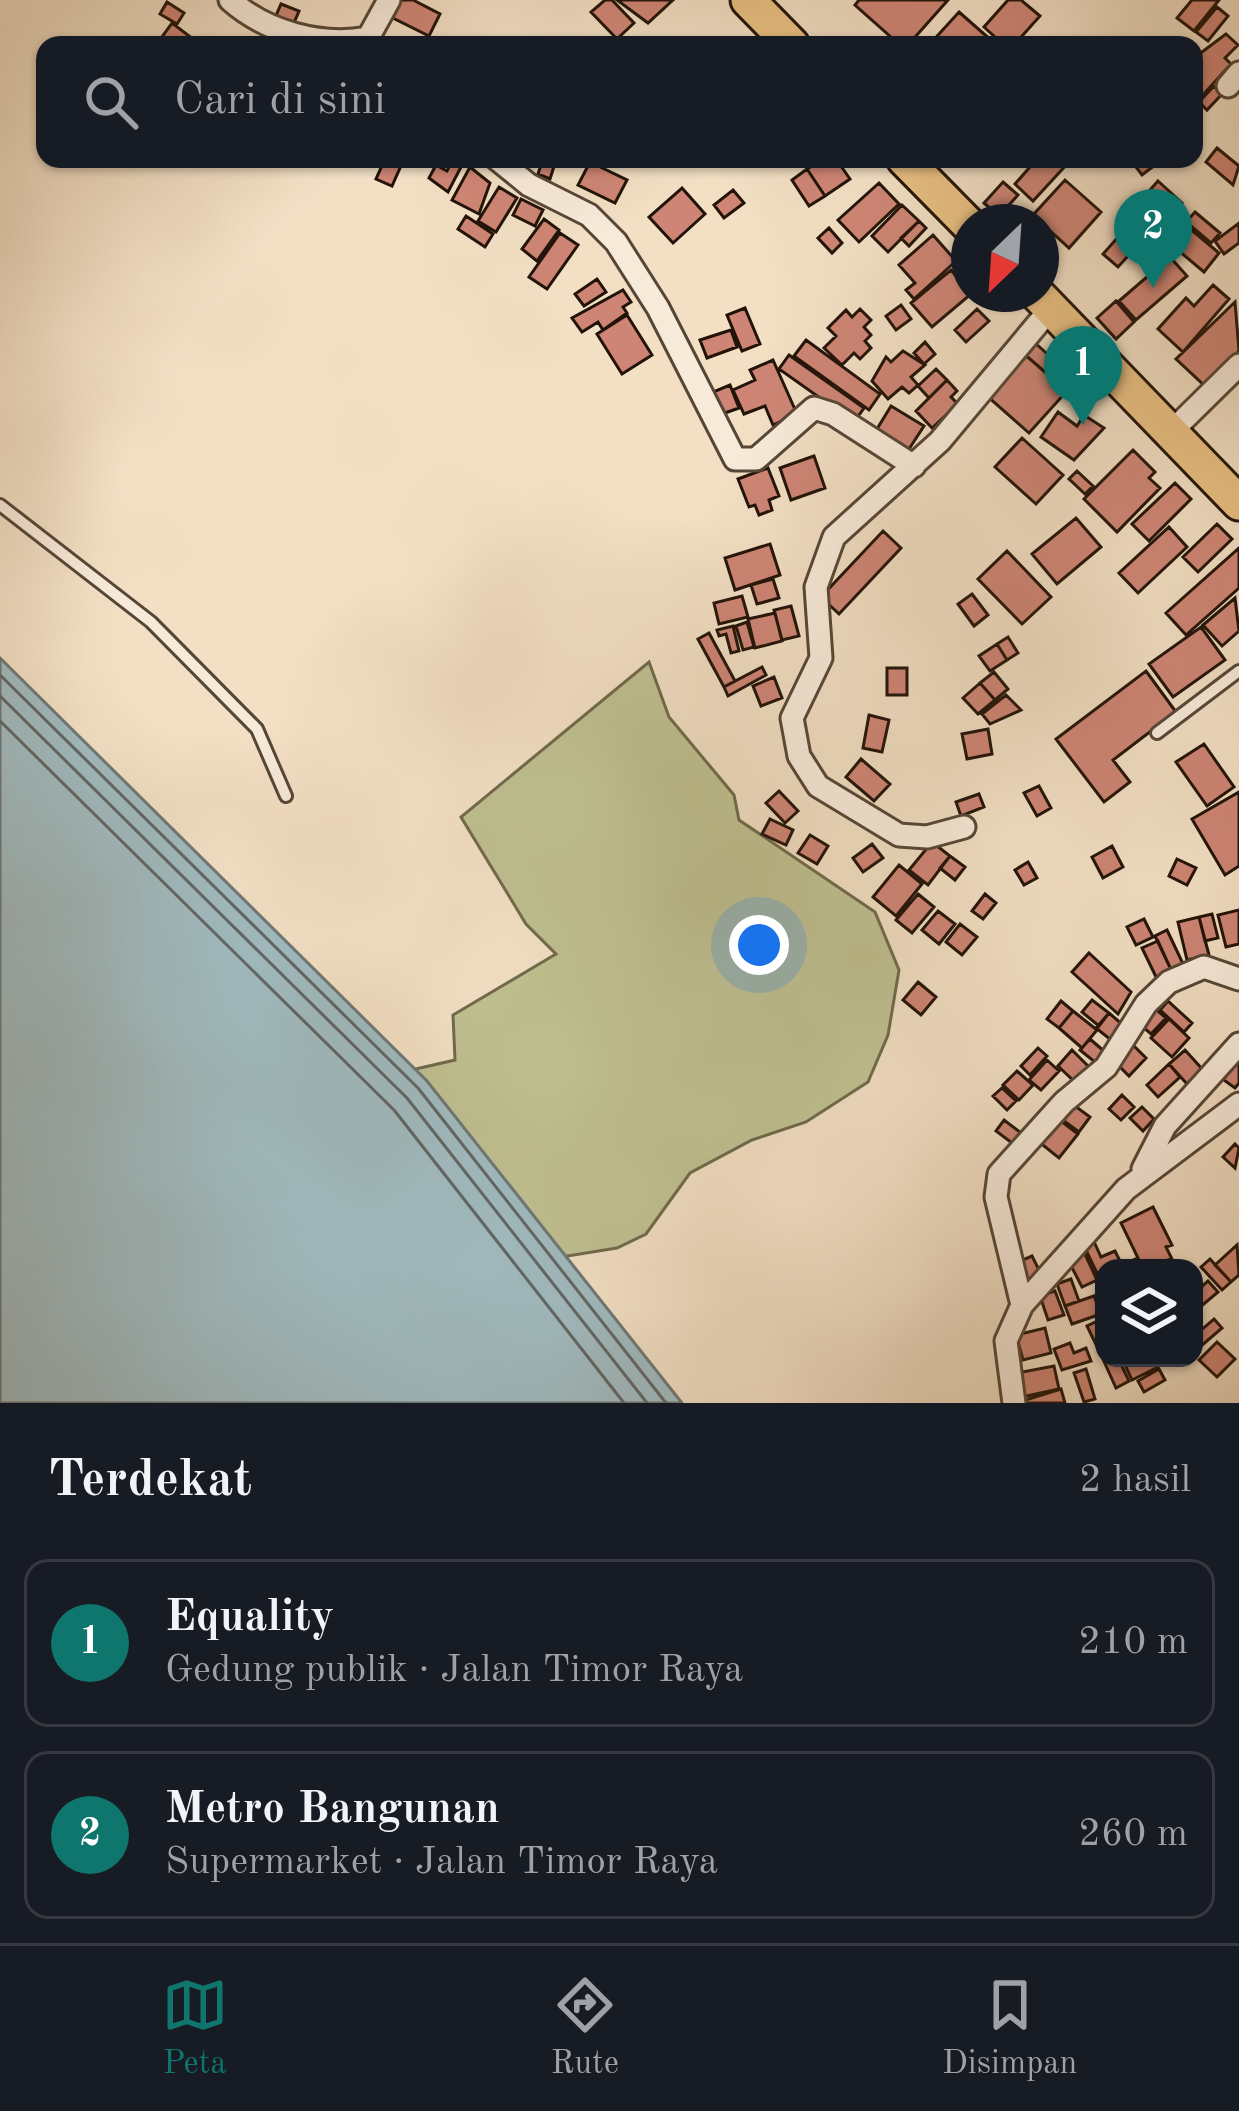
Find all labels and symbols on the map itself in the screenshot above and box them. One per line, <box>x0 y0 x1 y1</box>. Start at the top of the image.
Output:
pin: 2 <box>1114 189 1192 288</box>
north arrow <box>951 204 1059 312</box>
pin: 1 <box>1044 326 1122 425</box>
your location <box>729 915 789 975</box>

